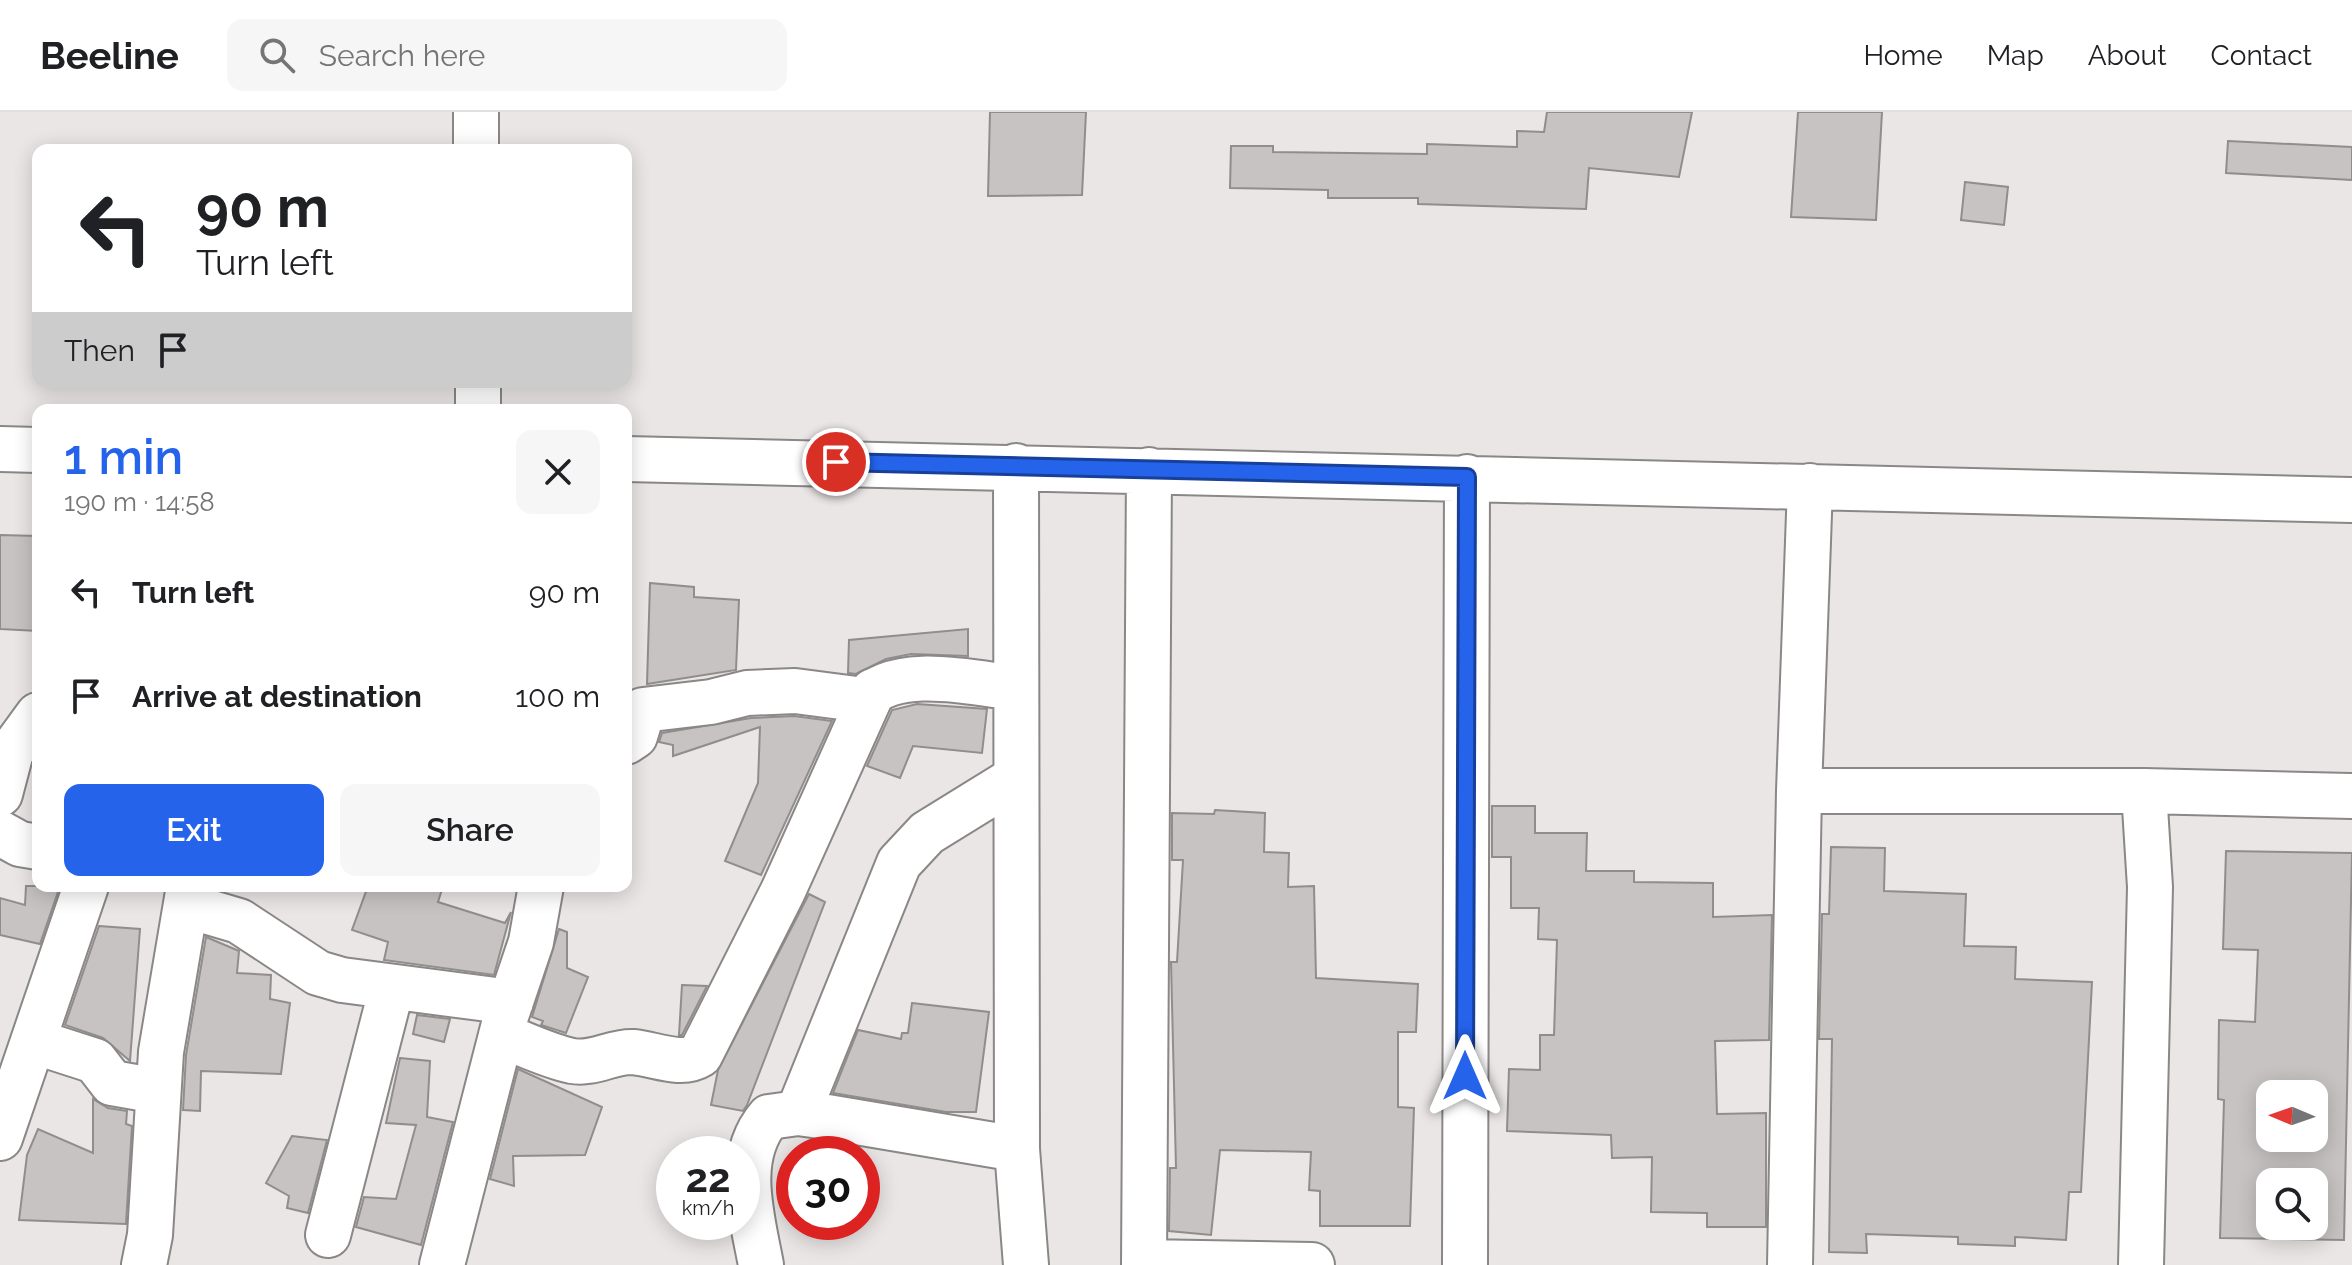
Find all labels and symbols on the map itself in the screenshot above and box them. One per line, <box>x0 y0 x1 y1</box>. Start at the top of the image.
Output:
pin <box>802 428 870 496</box>
position arrow <box>1423 1034 1507 1118</box>
north arrow <box>2256 1080 2328 1152</box>
speed limit sign: 30 <box>776 1136 880 1240</box>

